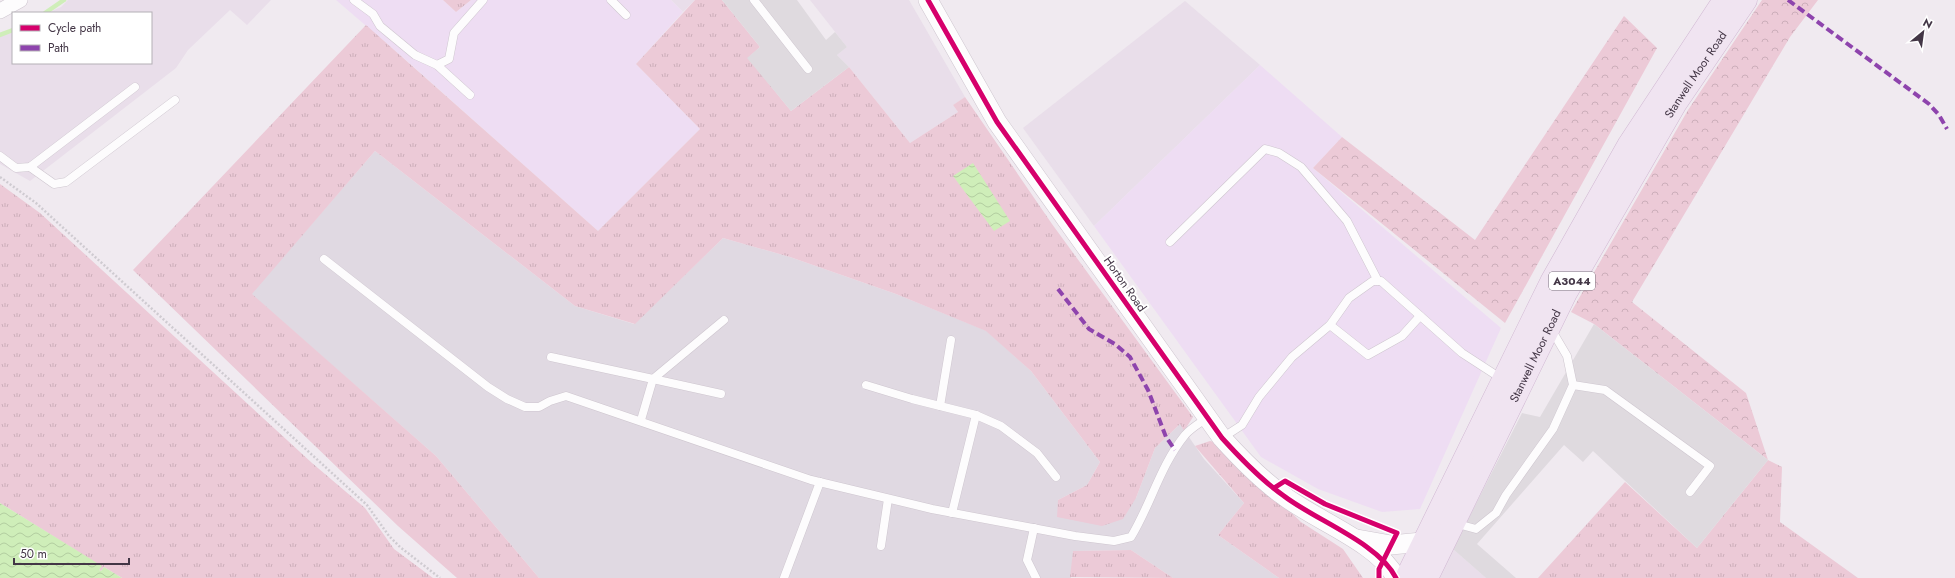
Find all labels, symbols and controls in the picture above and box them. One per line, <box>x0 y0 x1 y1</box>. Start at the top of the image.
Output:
legend <box>12 12 152 64</box>
north arrow <box>1903 12 1943 52</box>
text: N <box>1920 14 1936 32</box>
text: Cycle path <box>48 19 101 37</box>
street label: Stanwell Moor Road <box>1660 28 1731 122</box>
text: Path <box>48 39 69 57</box>
street label: Horton Road <box>1099 252 1151 316</box>
road number: A3044 <box>1549 272 1595 290</box>
street label: Stanwell Moor Road <box>1505 307 1566 405</box>
scale bar <box>14 540 129 566</box>
text: 50 m <box>20 545 47 563</box>

